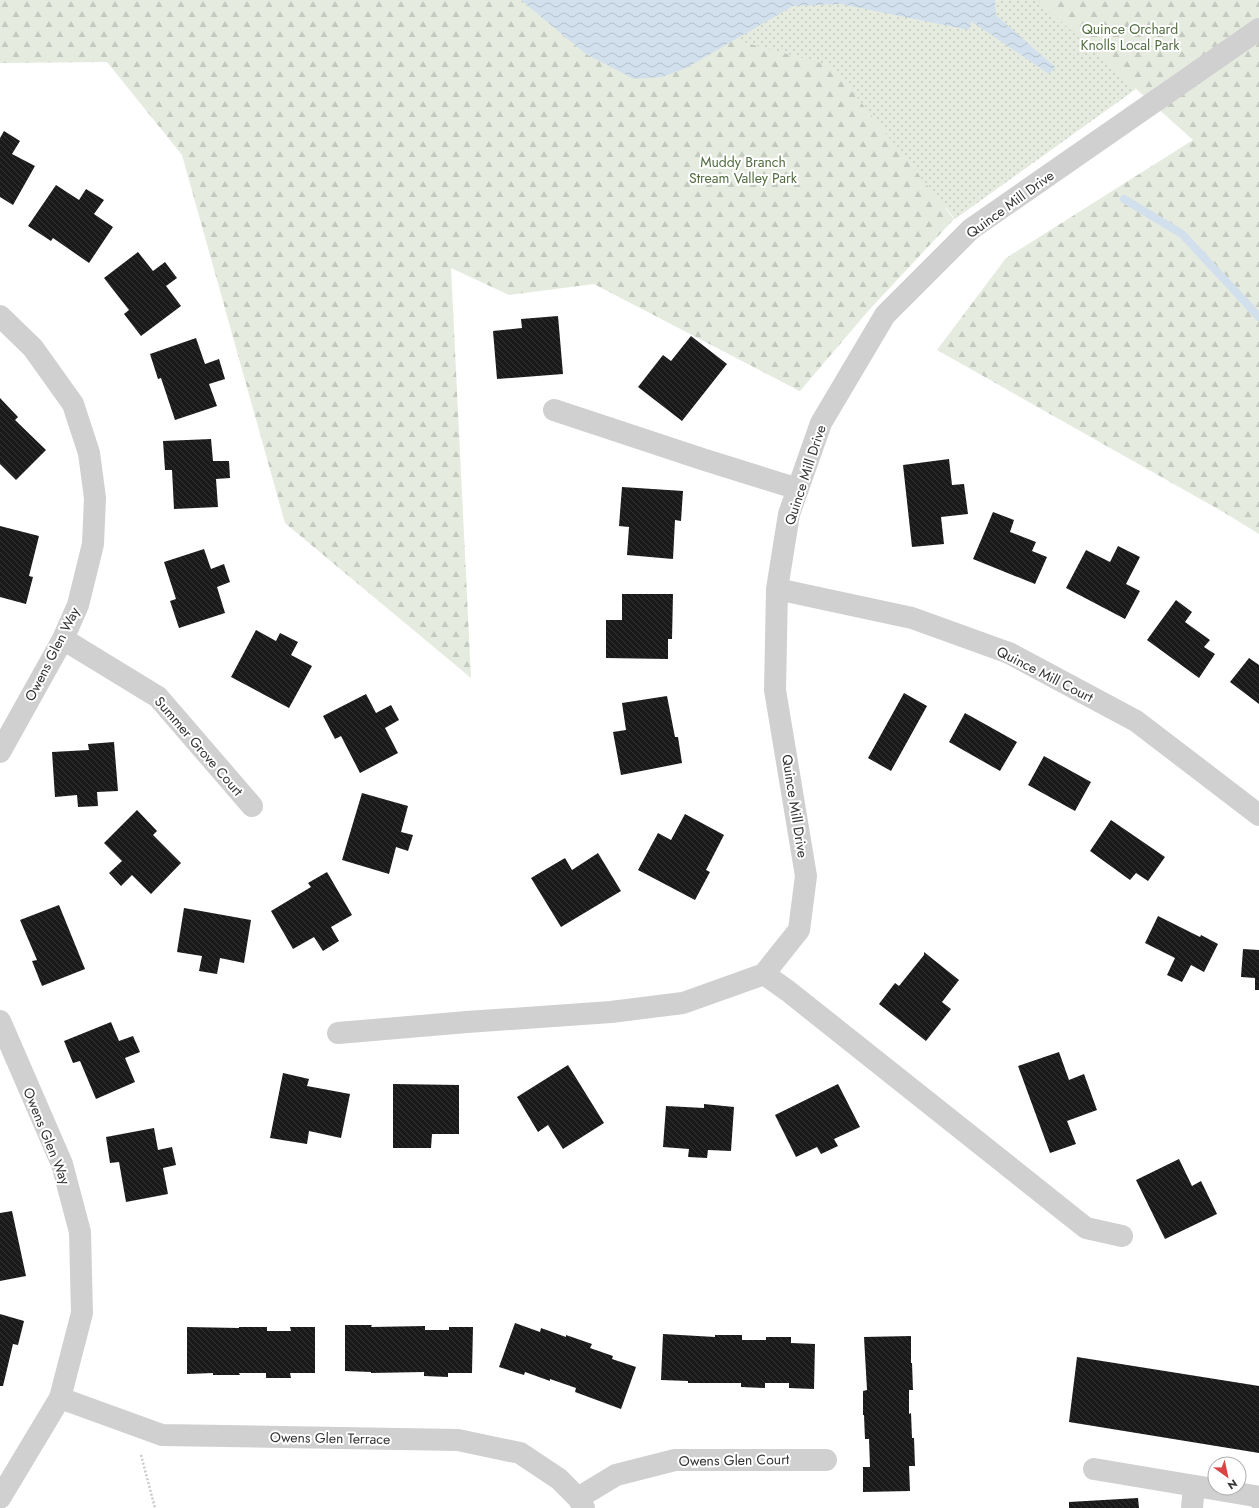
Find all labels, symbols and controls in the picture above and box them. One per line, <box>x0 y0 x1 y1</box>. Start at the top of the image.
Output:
park label: Quince Orchard Knolls Local Park <box>1081 19 1180 55</box>
park label: Muddy Branch Stream Valley Park <box>689 152 798 188</box>
street label: Quince Mill Drive <box>962 165 1058 243</box>
street label: Quince Mill Drive <box>779 422 831 528</box>
street label: Owens Glen Way <box>20 603 85 704</box>
street label: Quince Mill Court <box>993 641 1097 707</box>
street label: Summer Grove Court <box>150 692 248 801</box>
street label: Quince Mill Drive <box>777 753 813 859</box>
street label: Owens Glen Way <box>18 1084 76 1188</box>
street label: Owens Glen Terrace <box>270 1427 390 1449</box>
street label: Owens Glen Court <box>679 1449 790 1471</box>
north arrow <box>1207 1456 1247 1496</box>
text: N <box>1224 1475 1240 1493</box>

